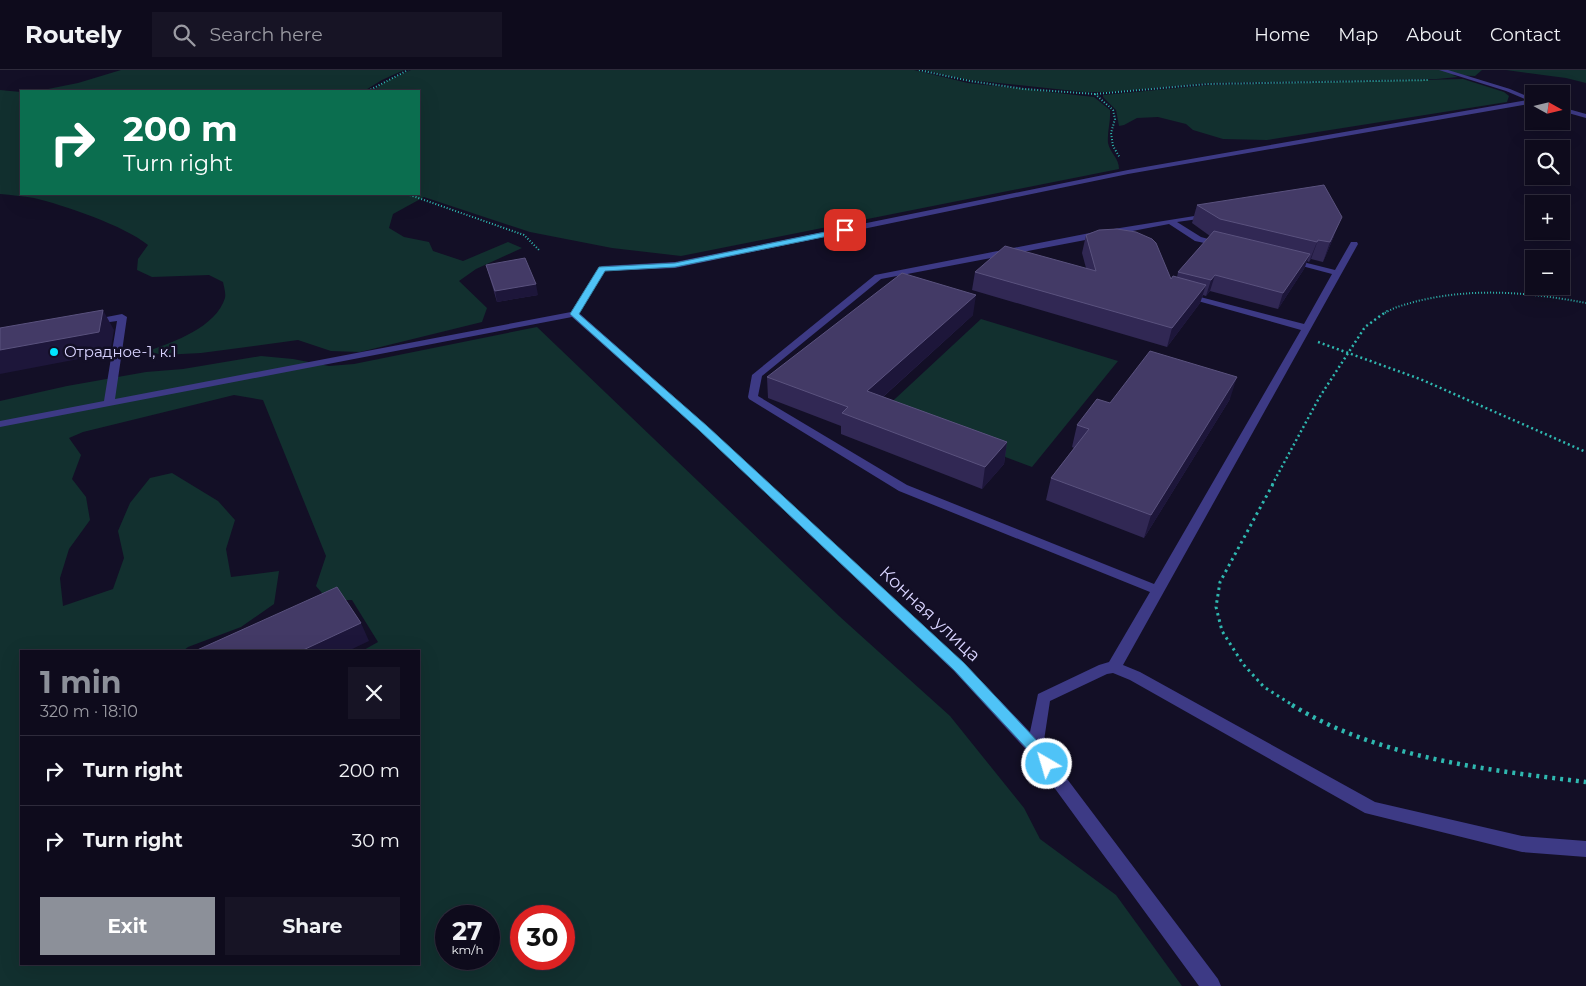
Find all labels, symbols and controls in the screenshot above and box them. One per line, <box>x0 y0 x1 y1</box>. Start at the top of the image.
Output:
search box <box>152 12 502 57</box>
text: Routely <box>25 20 122 49</box>
icon: search <box>170 21 198 49</box>
text: Search here <box>210 23 323 46</box>
text: Home <box>1254 24 1310 46</box>
text: Map <box>1338 24 1378 46</box>
text: About <box>1406 24 1462 46</box>
text: Contact <box>1490 24 1561 46</box>
north arrow <box>1525 85 1570 130</box>
map controls <box>1525 85 1570 295</box>
text: 200 m <box>123 107 238 150</box>
icon: right <box>40 110 105 175</box>
button: search <box>1525 140 1570 185</box>
text: Turn right <box>123 150 233 177</box>
button: + <box>1525 195 1570 240</box>
pin <box>824 209 866 251</box>
icon: arrive <box>831 216 859 244</box>
button: − <box>1525 250 1570 295</box>
place label: Отрадное-1, к.1 <box>64 342 177 361</box>
marker: Отрадное-1, к.1 <box>48 346 60 358</box>
street label: Конная улица <box>875 562 985 666</box>
text: 1 min <box>40 664 121 701</box>
button: close <box>348 667 400 719</box>
text: 320 m · 18:10 <box>40 702 138 721</box>
position arrow <box>1020 737 1072 789</box>
icon: right <box>40 757 68 785</box>
text: Turn right <box>83 759 183 782</box>
text: 200 m <box>339 759 400 782</box>
icon: right <box>40 827 68 855</box>
text: Turn right <box>83 829 183 852</box>
text: 30 m <box>352 829 400 852</box>
button: Exit <box>40 897 215 955</box>
button: Share <box>225 897 400 955</box>
speed limit sign: 30 <box>510 905 575 970</box>
text: 27 <box>452 916 483 946</box>
text: km/h <box>451 942 484 957</box>

